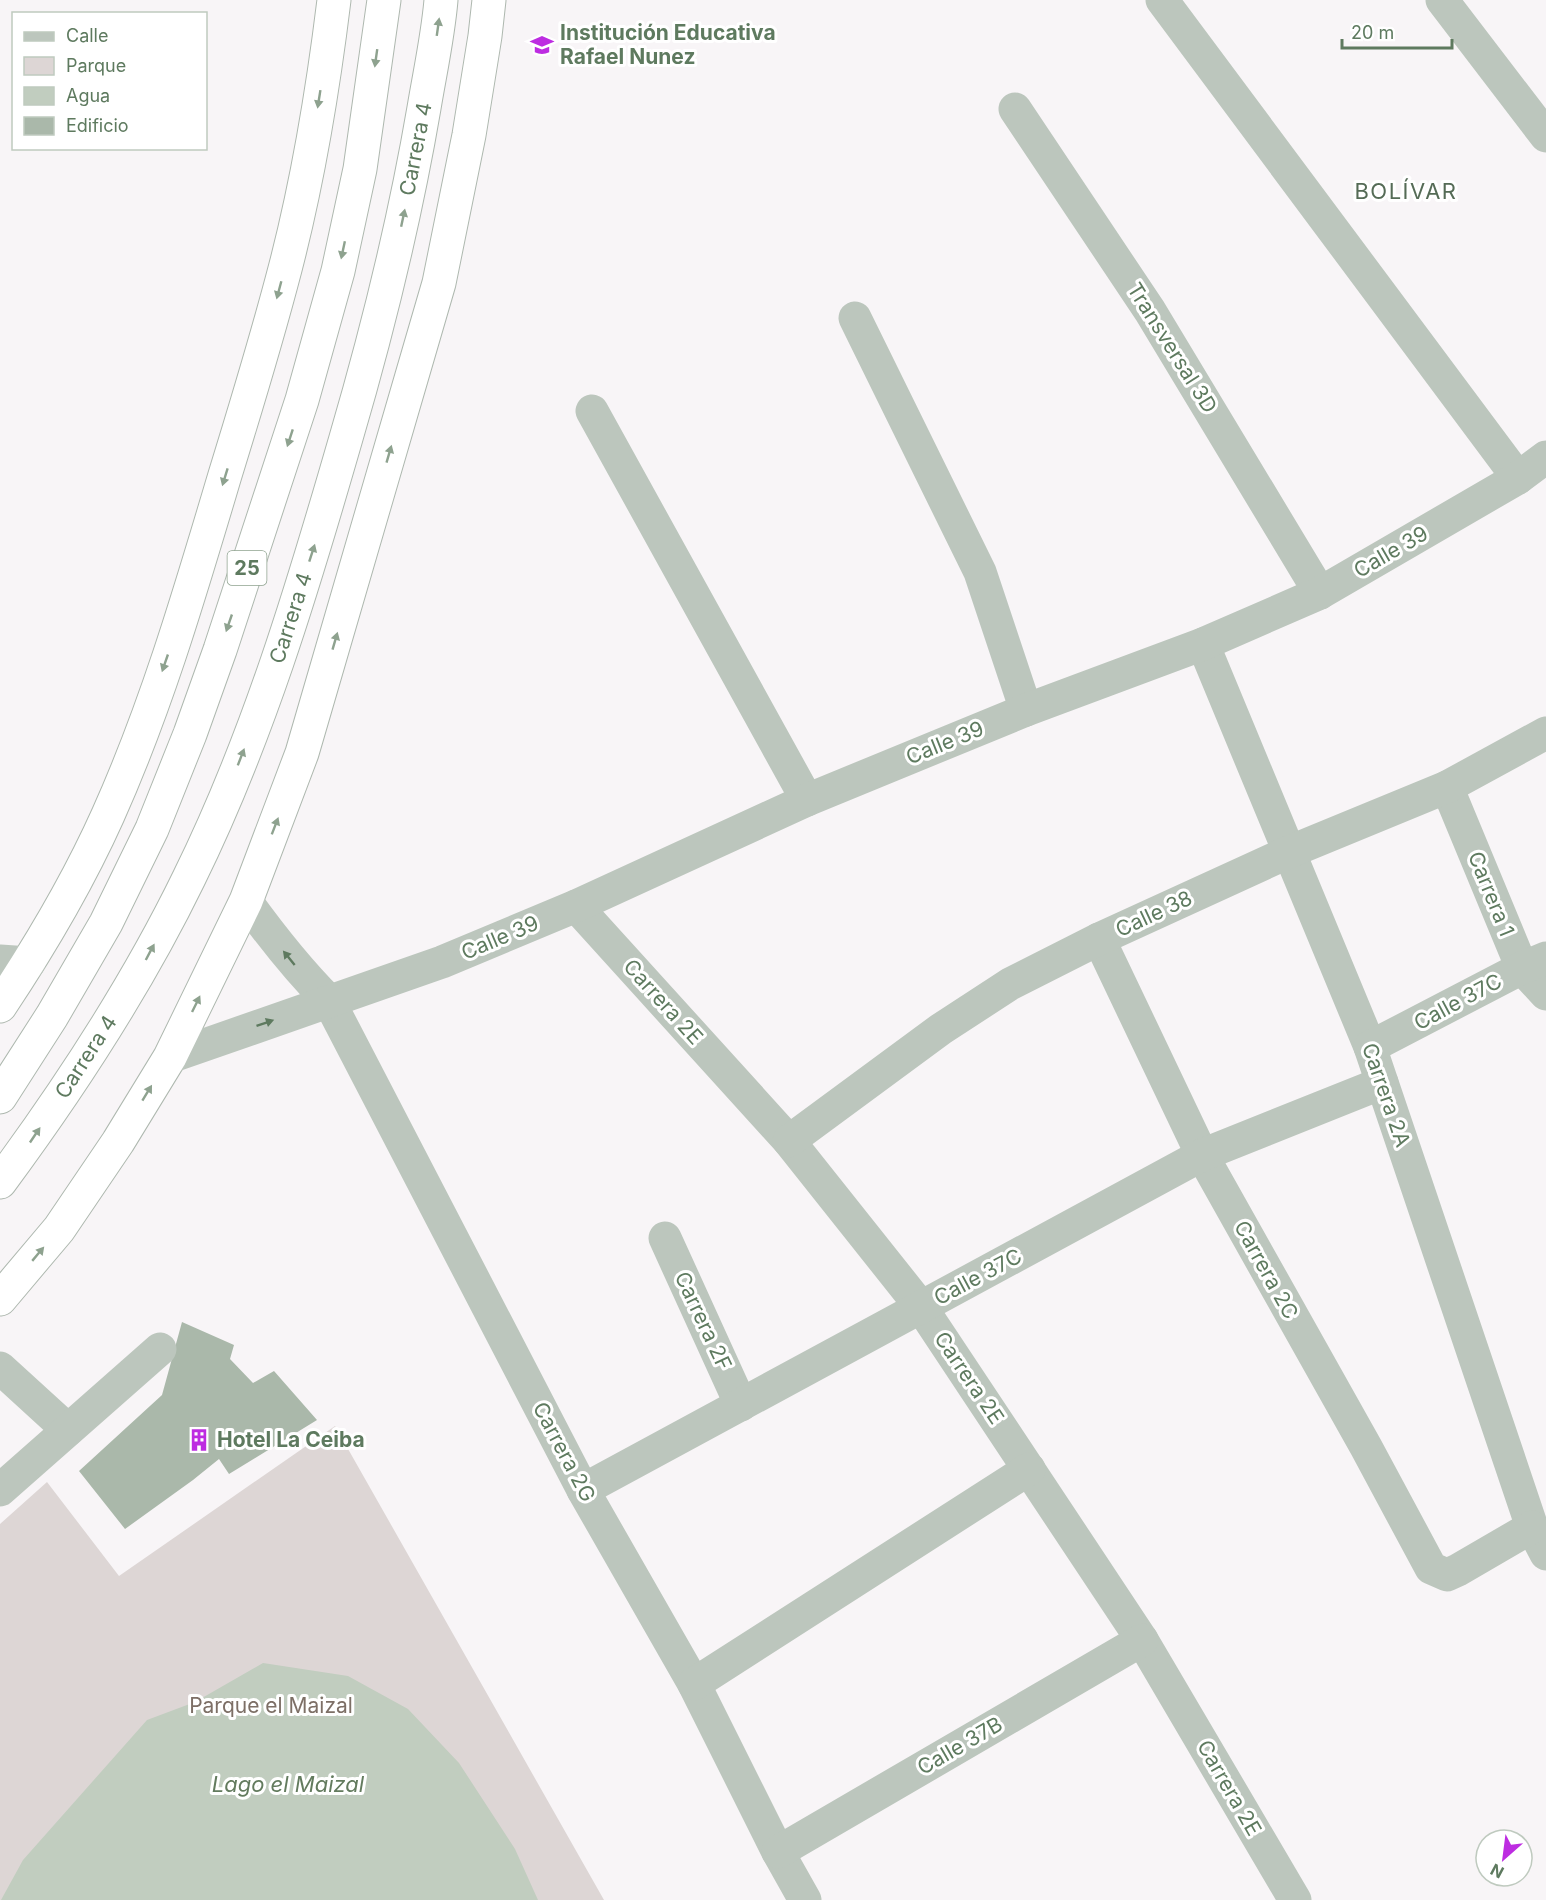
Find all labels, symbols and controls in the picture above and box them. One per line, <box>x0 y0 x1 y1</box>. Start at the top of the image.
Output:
legend <box>12 12 207 150</box>
scale bar <box>1342 12 1452 50</box>
one-way arrow <box>434 17 443 36</box>
place label: Institución Educativa Rafael Nunez <box>560 20 776 69</box>
text: 20 m <box>1351 22 1394 43</box>
text: Calle <box>66 25 108 46</box>
school or university icon: Institución Educativa Rafael Nunez <box>529 32 555 58</box>
one-way arrow <box>372 49 381 68</box>
text: Parque <box>66 55 126 76</box>
text: Agua <box>66 85 110 106</box>
one-way arrow <box>314 90 323 109</box>
street label: Carrera 4 <box>394 100 437 198</box>
text: Edificio <box>66 115 129 136</box>
district label: BOLÍVAR <box>1354 178 1458 204</box>
one-way arrow <box>399 209 408 228</box>
one-way arrow <box>337 241 347 259</box>
street label: Transversal 3D <box>1122 278 1223 418</box>
one-way arrow <box>274 281 283 299</box>
one-way arrow <box>284 429 294 447</box>
one-way arrow <box>385 445 394 463</box>
one-way arrow <box>220 468 229 486</box>
street label: Calle 39 <box>1349 520 1432 583</box>
one-way arrow <box>308 544 317 562</box>
road number: 25 <box>228 551 266 585</box>
street label: Carrera 4 <box>264 569 317 667</box>
one-way arrow <box>224 614 233 632</box>
one-way arrow <box>331 632 340 650</box>
one-way arrow <box>160 654 170 672</box>
street label: Calle 39 <box>902 716 987 769</box>
one-way arrow <box>237 748 247 766</box>
one-way arrow <box>270 817 280 835</box>
street label: Carrera 1 <box>1463 848 1520 940</box>
street label: Calle 38 <box>1112 885 1196 942</box>
street label: Calle 39 <box>457 910 542 965</box>
one-way arrow <box>145 944 155 961</box>
one-way arrow <box>283 951 296 966</box>
street label: Carrera 2E <box>619 954 708 1049</box>
street label: Calle 37C <box>1410 968 1506 1035</box>
one-way arrow <box>191 996 200 1013</box>
street label: Carrera 4 <box>49 1010 122 1103</box>
one-way arrow <box>256 1018 274 1028</box>
street label: Carrera 2A <box>1357 1040 1416 1150</box>
one-way arrow <box>142 1085 153 1101</box>
one-way arrow <box>29 1127 40 1143</box>
street label: Carrera 2C <box>1229 1216 1304 1323</box>
street label: Calle 37C <box>930 1243 1026 1310</box>
one-way arrow <box>31 1247 44 1262</box>
street label: Carrera 2F <box>670 1267 737 1374</box>
street label: Carrera 2E <box>929 1327 1009 1429</box>
street label: Carrera 2G <box>528 1398 601 1506</box>
building icon: Hotel La Ceiba <box>186 1427 212 1453</box>
place label: Hotel La Ceiba <box>217 1427 365 1452</box>
park label: Parque el Maizal <box>189 1693 353 1718</box>
street label: Calle 37B <box>913 1711 1007 1780</box>
street label: Carrera 2E <box>1192 1736 1267 1840</box>
water label: Lago el Maizal <box>212 1771 365 1797</box>
north arrow <box>1474 1828 1534 1888</box>
text: N <box>1487 1860 1507 1883</box>

